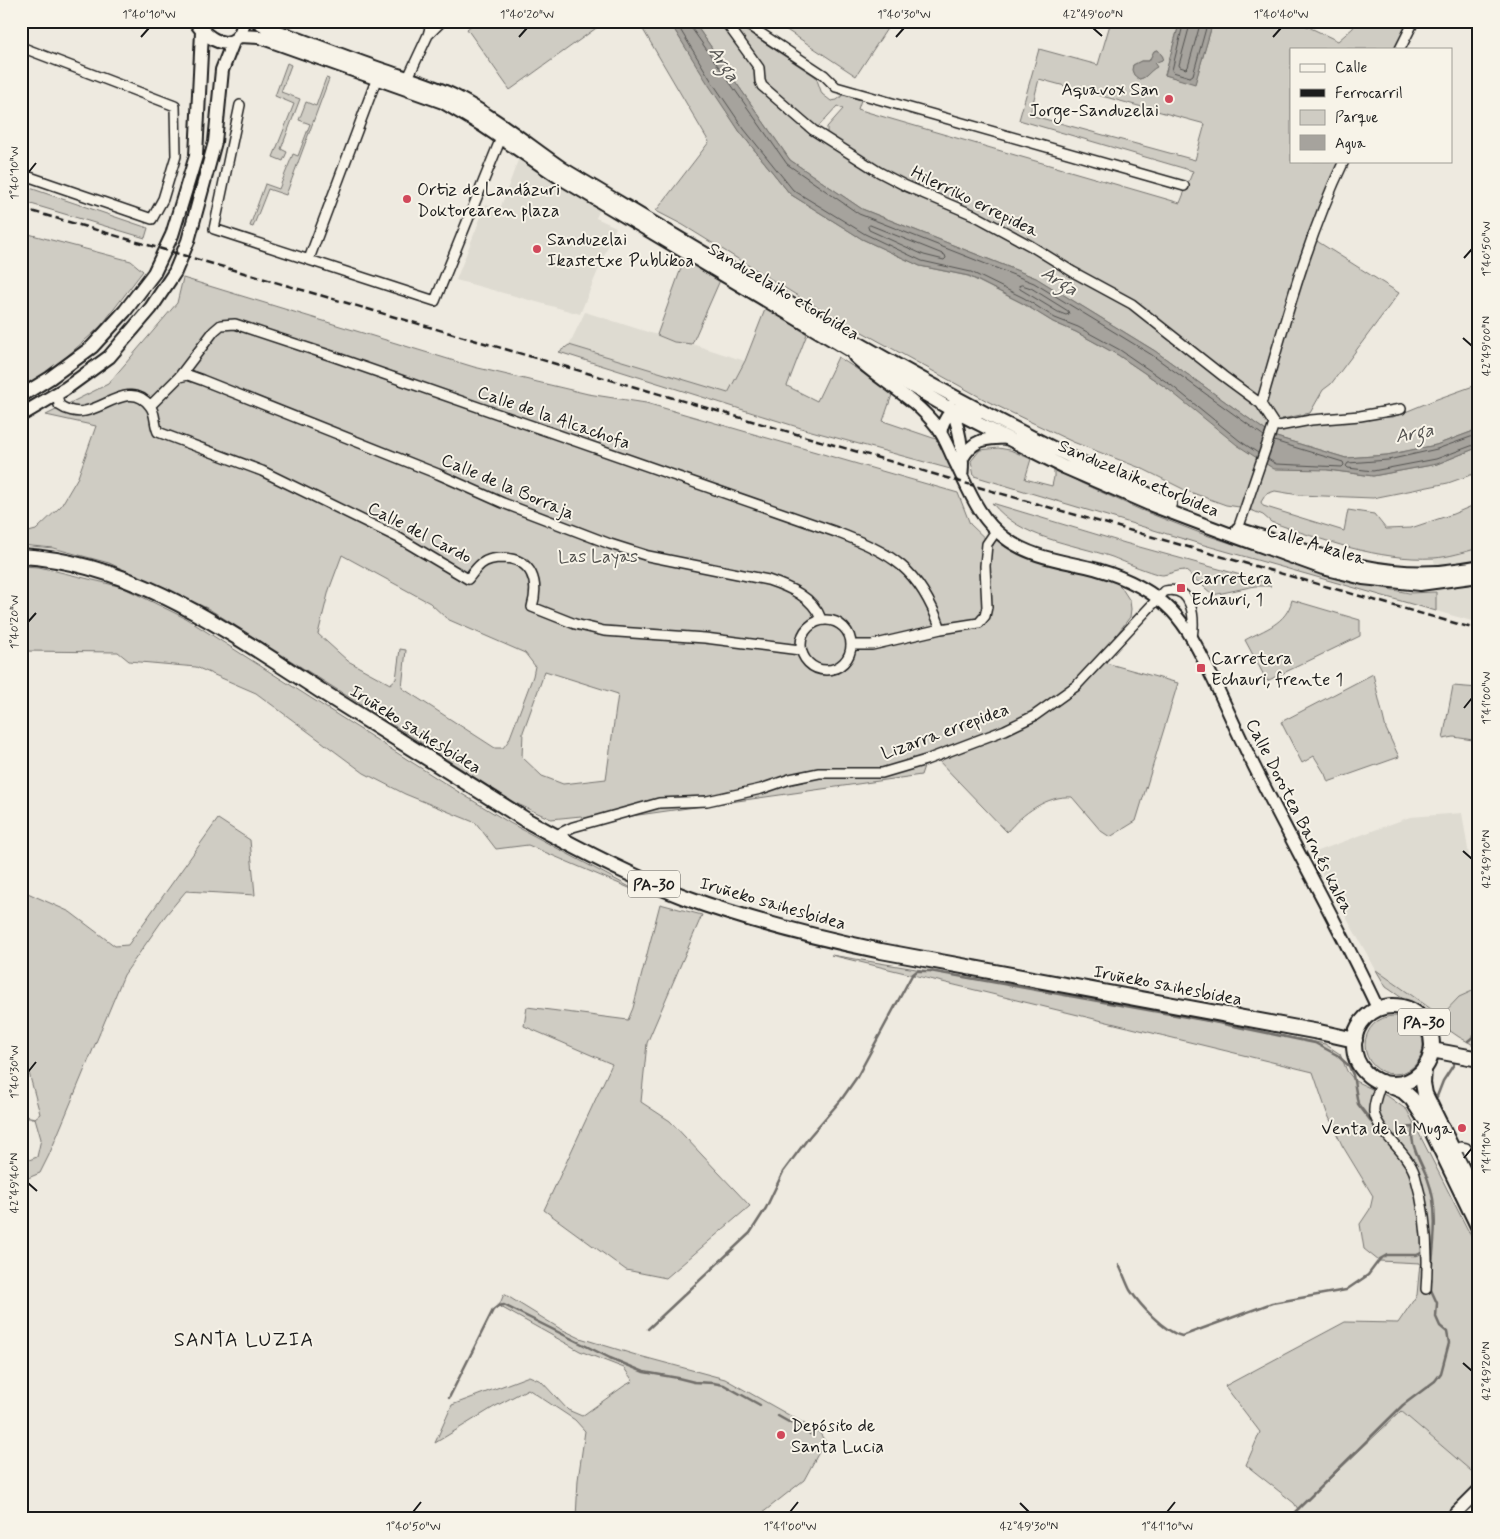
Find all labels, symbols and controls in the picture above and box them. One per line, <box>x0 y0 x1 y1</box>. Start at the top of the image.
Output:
text: 1°40'10"W <box>122 7 176 23</box>
text: 1°40'20"W <box>500 7 554 23</box>
text: 1°40'30"W <box>877 7 931 23</box>
text: 42°49'00"N <box>1063 7 1123 23</box>
text: 1°40'40"W <box>1254 7 1309 23</box>
water label: Arga <box>701 41 745 89</box>
legend <box>1290 48 1452 162</box>
text: Calle <box>1335 58 1367 78</box>
place label: Aquavox San Jorge-Sanduzelai <box>1029 78 1159 124</box>
text: Ferrocarril <box>1335 84 1403 104</box>
marker: Aquavox San Jorge-Sanduzelai <box>1163 93 1175 105</box>
text: Parque <box>1335 108 1378 128</box>
text: Agua <box>1335 134 1367 154</box>
text: 1°40'10"W <box>7 146 23 200</box>
street label: Hilerriko errepidea <box>907 161 1043 243</box>
place label: Ortiz de Landázuri Doktorearen plaza <box>417 178 560 223</box>
marker: Ortiz de Landázuri Doktorearen plaza <box>401 193 413 205</box>
text: 1°40'50"W <box>1479 221 1495 277</box>
place label: Sanduzelai Ikastetxe Publikoa <box>547 228 694 273</box>
street label: Sanduzelaiko etorbidea <box>703 237 864 347</box>
marker: Sanduzelai Ikastetxe Publikoa <box>531 243 543 255</box>
water label: Arga <box>1035 260 1083 304</box>
text: 42°49'00"N <box>1479 316 1495 376</box>
street label: Calle de la Alcachofa <box>474 380 633 455</box>
water label: Arga <box>1393 417 1437 451</box>
street label: Sanduzelaiko etorbidea <box>1054 434 1223 524</box>
street label: Calle de la Borraja <box>437 448 578 526</box>
street label: Calle del Cardo <box>363 496 476 569</box>
street label: Calle A kalea <box>1263 518 1368 571</box>
park label: Las Layas <box>558 545 638 569</box>
place label: Carretera Echauri, 1 <box>1191 567 1272 612</box>
marker: Carretera Echauri, 1 <box>1175 582 1187 594</box>
text: 1°40'20"W <box>7 595 23 649</box>
place label: Carretera Echauri, frente 1 <box>1211 647 1343 692</box>
marker: Carretera Echauri, frente 1 <box>1195 662 1207 674</box>
text: 1°41'00"W <box>1479 671 1495 724</box>
street label: Iruñeko saihesbidea <box>345 680 486 780</box>
street label: Lizarra errepidea <box>878 698 1012 766</box>
street label: Calle Dorotea Barnés kalea <box>1239 715 1359 918</box>
text: 42°49'10"N <box>1479 830 1495 888</box>
road number: PA-30 <box>628 871 680 898</box>
street label: Iruñeko saihesbidea <box>697 872 849 936</box>
street label: Iruñeko saihesbidea <box>1091 960 1244 1012</box>
road number: PA-30 <box>1398 1009 1450 1036</box>
text: 1°40'30"W <box>7 1045 23 1099</box>
place label: Venta de la Muga <box>1321 1117 1452 1141</box>
marker: Venta de la Muga <box>1456 1122 1468 1134</box>
text: 1°41'10"W <box>1479 1122 1495 1174</box>
text: 42°49'40"N <box>7 1153 23 1213</box>
district label: SANTA LUZIA <box>174 1327 314 1354</box>
text: 42°49'20"N <box>1479 1341 1495 1401</box>
place label: Depósito de Santa Lucia <box>791 1414 884 1459</box>
marker: Depósito de Santa Lucia <box>775 1429 787 1441</box>
text: 1°40'50"W <box>385 1519 441 1535</box>
text: 1°41'00"W <box>764 1519 817 1535</box>
text: 42°49'30"N <box>1000 1519 1058 1535</box>
text: 1°41'10"W <box>1141 1519 1193 1535</box>

